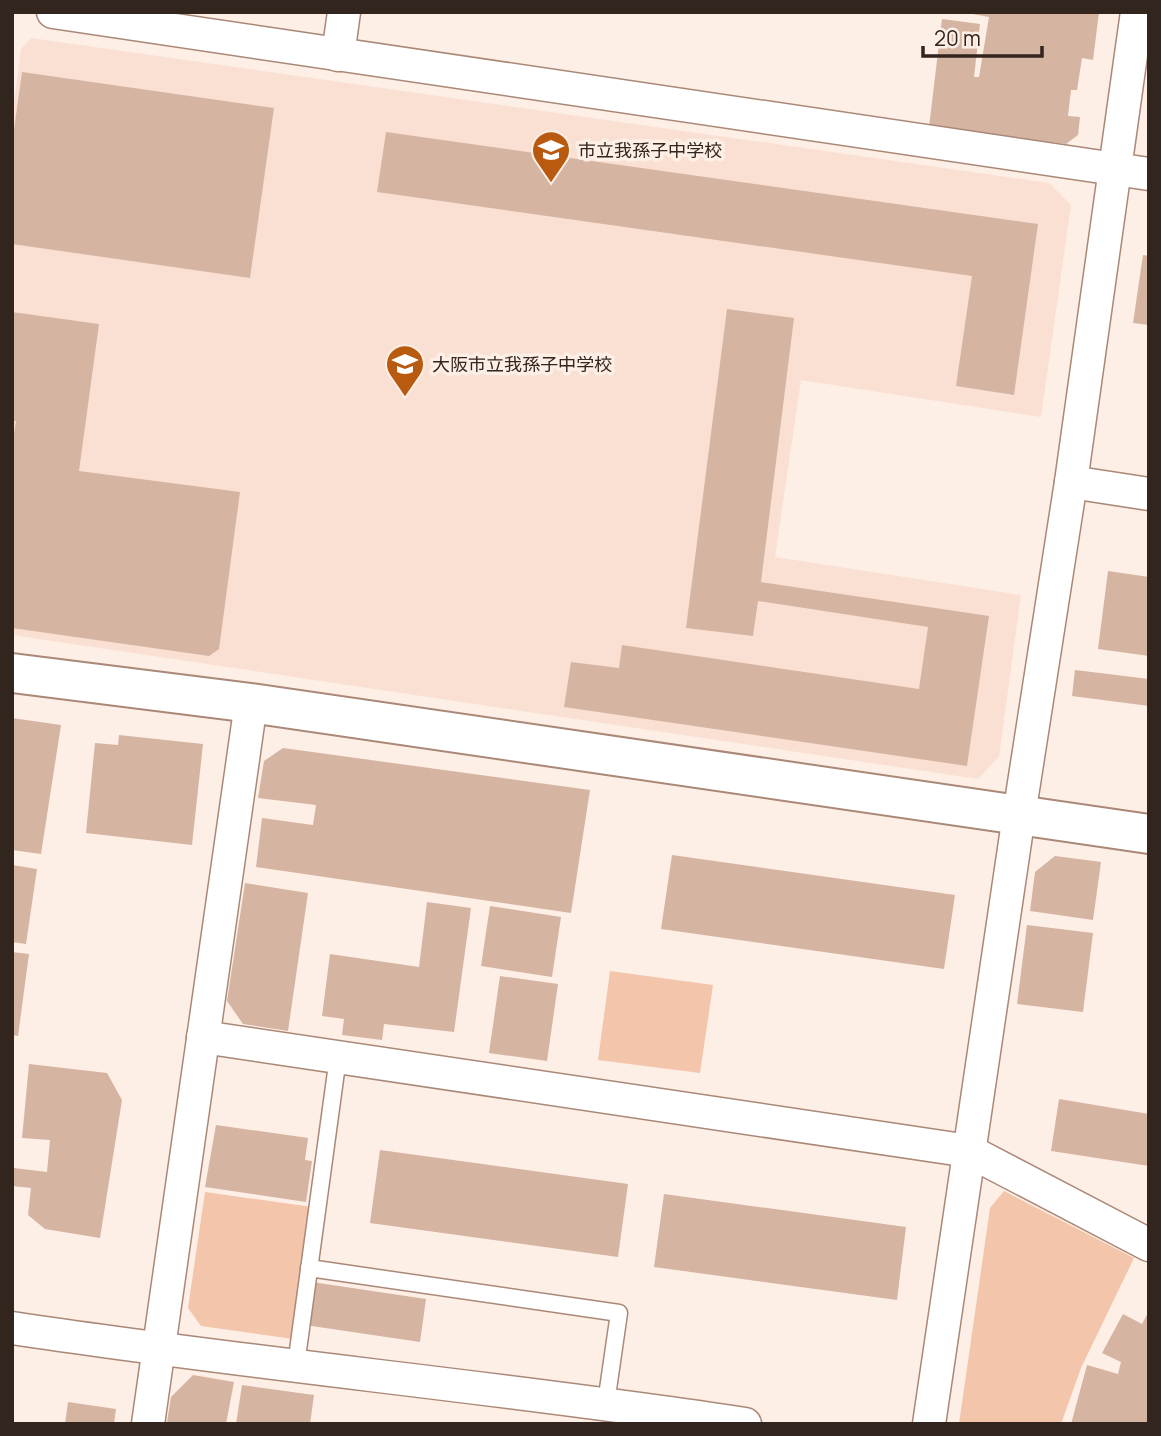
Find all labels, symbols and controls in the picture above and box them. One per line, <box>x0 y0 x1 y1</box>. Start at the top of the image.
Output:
scale bar <box>923 14 1042 58</box>
text: 20 m <box>934 24 981 52</box>
school or university icon: 市立我孫子中学校 <box>530 129 572 184</box>
place label: 市立我孫子中学校 <box>578 138 722 162</box>
school or university icon: 大阪市立我孫子中学校 <box>384 343 426 398</box>
place label: 大阪市立我孫子中学校 <box>432 352 612 376</box>

